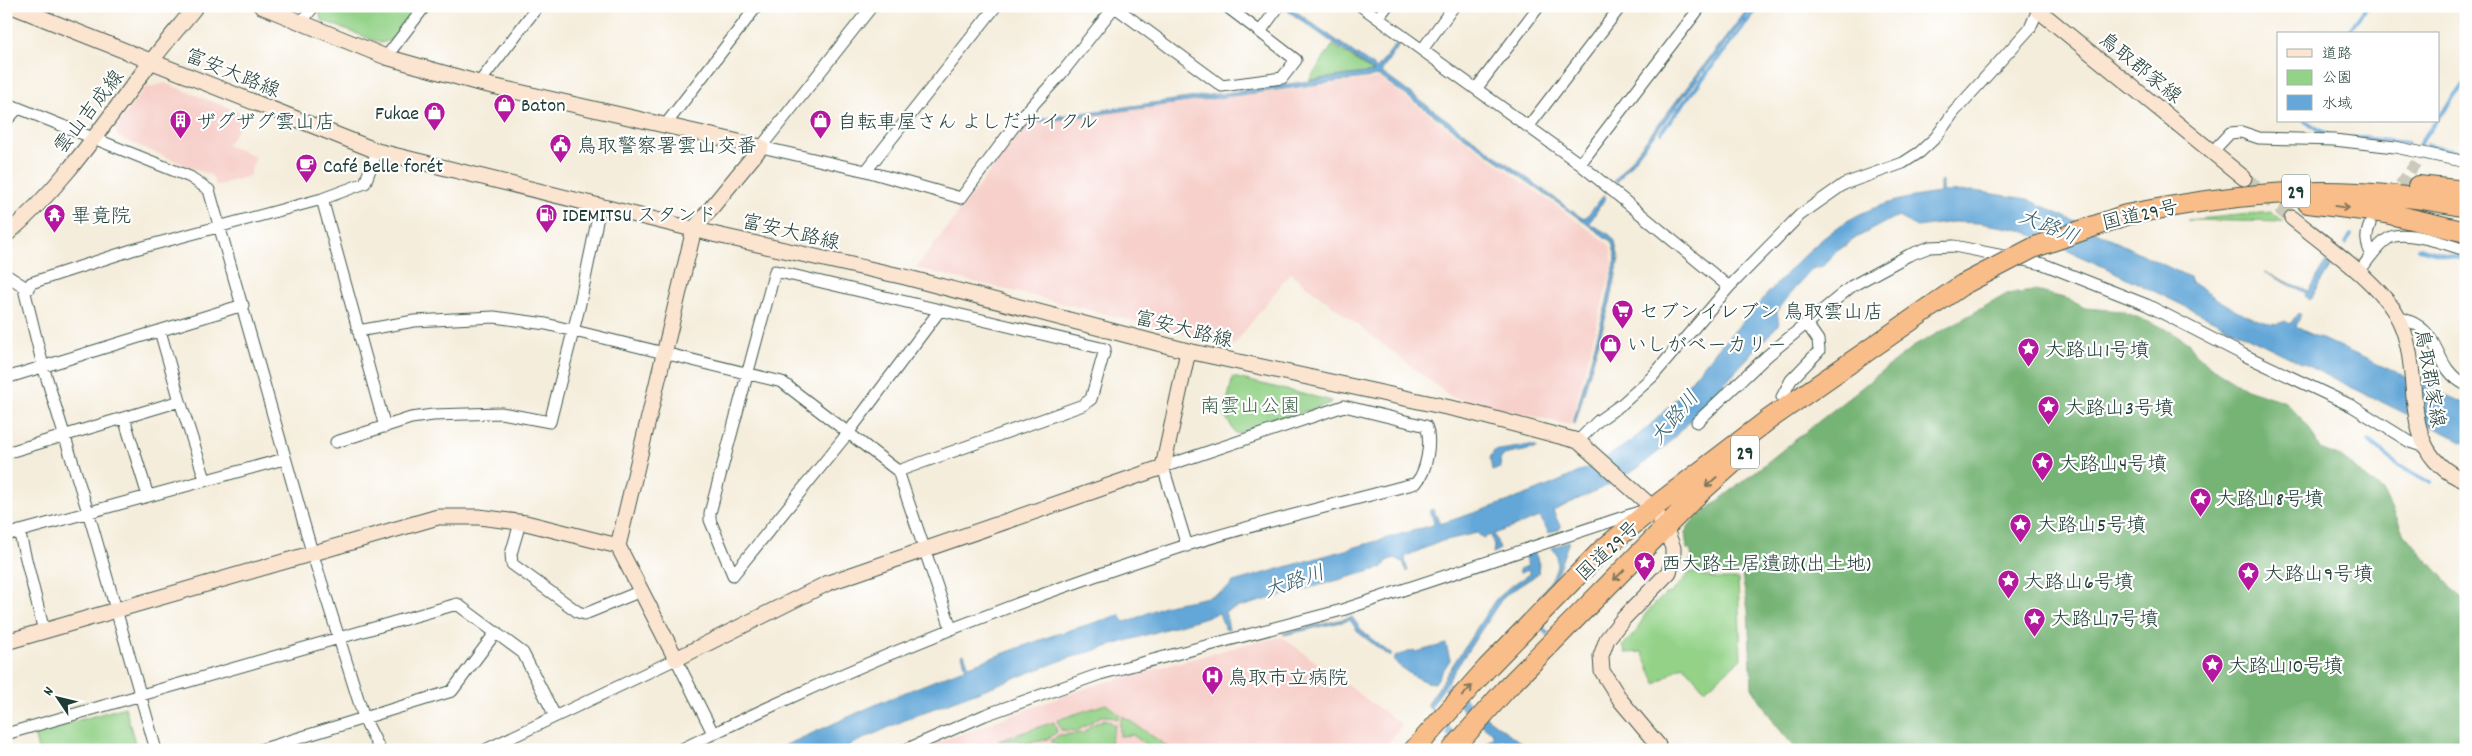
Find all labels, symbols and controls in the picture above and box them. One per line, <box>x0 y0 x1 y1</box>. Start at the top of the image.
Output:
street label: 鳥取郡家線 <box>2091 27 2187 112</box>
legend <box>2277 32 2440 122</box>
street label: 富安大路線 <box>180 43 283 106</box>
text: 道路 <box>2322 44 2352 66</box>
street label: 雲山吉成線 <box>49 65 132 161</box>
text: 公園 <box>2322 68 2352 90</box>
shop icon: Baton <box>493 92 517 123</box>
place label: Baton <box>521 93 565 121</box>
text: 水域 <box>2322 94 2352 116</box>
shop icon: Fukae <box>423 100 447 131</box>
place label: Fukae <box>375 101 419 129</box>
building icon: ザグザグ雲山店 <box>168 109 192 140</box>
shop icon: 自転車屋さん よしだサイクル <box>809 109 833 140</box>
place label: ザグザグ雲山店 <box>196 110 335 138</box>
place label: 自転車屋さん よしだサイクル <box>837 110 1098 138</box>
public building icon: 鳥取警察署雲山交番 <box>549 133 573 164</box>
place label: 鳥取警察署雲山交番 <box>577 134 757 162</box>
cafe icon: Café Belle forét <box>295 153 319 184</box>
place label: Café Belle forét <box>323 154 443 182</box>
road number: 29 <box>2282 175 2310 208</box>
street label: 国道29号 <box>2100 195 2182 239</box>
fuel station icon: IDEMITSU スタンド <box>534 202 558 233</box>
one-way arrow <box>2334 202 2350 212</box>
temple icon: 畢竟院 <box>43 203 67 234</box>
place label: IDEMITSU スタンド <box>562 203 717 231</box>
water label: 大路川 <box>2013 203 2083 254</box>
place label: 畢竟院 <box>71 204 131 232</box>
street label: 富安大路線 <box>738 209 842 259</box>
supermarket icon: セブンイレブン 鳥取雲山店 <box>1611 299 1635 330</box>
place label: セブンイレブン 鳥取雲山店 <box>1639 300 1884 328</box>
street label: 富安大路線 <box>1131 305 1235 357</box>
street label: 鳥取郡家線 <box>2406 327 2451 430</box>
shop icon: いしがベーカリー <box>1599 332 1623 363</box>
place label: いしがベーカリー <box>1627 333 1787 361</box>
place icon: 大路山1号墳 <box>2017 337 2041 368</box>
place label: 大路山1号墳 <box>2045 338 2149 366</box>
water label: 大路川 <box>1645 385 1708 453</box>
park label: 南雲山公園 <box>1200 394 1300 422</box>
place icon: 大路山3号墳 <box>2037 395 2061 426</box>
place label: 大路山3号墳 <box>2065 396 2174 424</box>
road number: 29 <box>1731 436 1759 468</box>
place icon: 大路山4号墳 <box>2031 451 2055 482</box>
place label: 大路山4号墳 <box>2059 452 2167 480</box>
one-way arrow <box>1705 476 1718 488</box>
place icon: 大路山8号墳 <box>2188 486 2212 517</box>
place label: 大路山8号墳 <box>2216 487 2324 515</box>
place icon: 大路山5号墳 <box>2009 512 2033 543</box>
place label: 大路山5号墳 <box>2037 513 2146 541</box>
street label: 国道29号 <box>1571 515 1647 589</box>
place icon: 西大路土居遺跡(出土地) <box>1633 551 1657 582</box>
place label: 西大路土居遺跡(出土地) <box>1661 552 1871 580</box>
water label: 大路川 <box>1260 559 1330 608</box>
place icon: 大路山9号墳 <box>2236 561 2260 592</box>
place label: 大路山9号墳 <box>2264 562 2373 590</box>
one-way arrow <box>1613 568 1625 581</box>
place icon: 大路山6号墳 <box>1996 569 2020 600</box>
place label: 大路山6号墳 <box>2024 570 2134 598</box>
place icon: 大路山7号墳 <box>2023 606 2047 637</box>
place label: 大路山7号墳 <box>2051 607 2159 635</box>
place icon: 大路山10号墳 <box>2200 653 2224 684</box>
place label: 大路山10号墳 <box>2228 654 2343 682</box>
hospital icon: 鳥取市立病院 <box>1200 665 1224 696</box>
place label: 鳥取市立病院 <box>1228 666 1348 694</box>
north arrow <box>32 674 82 724</box>
text: N <box>39 683 59 700</box>
one-way arrow <box>1461 684 1472 697</box>

